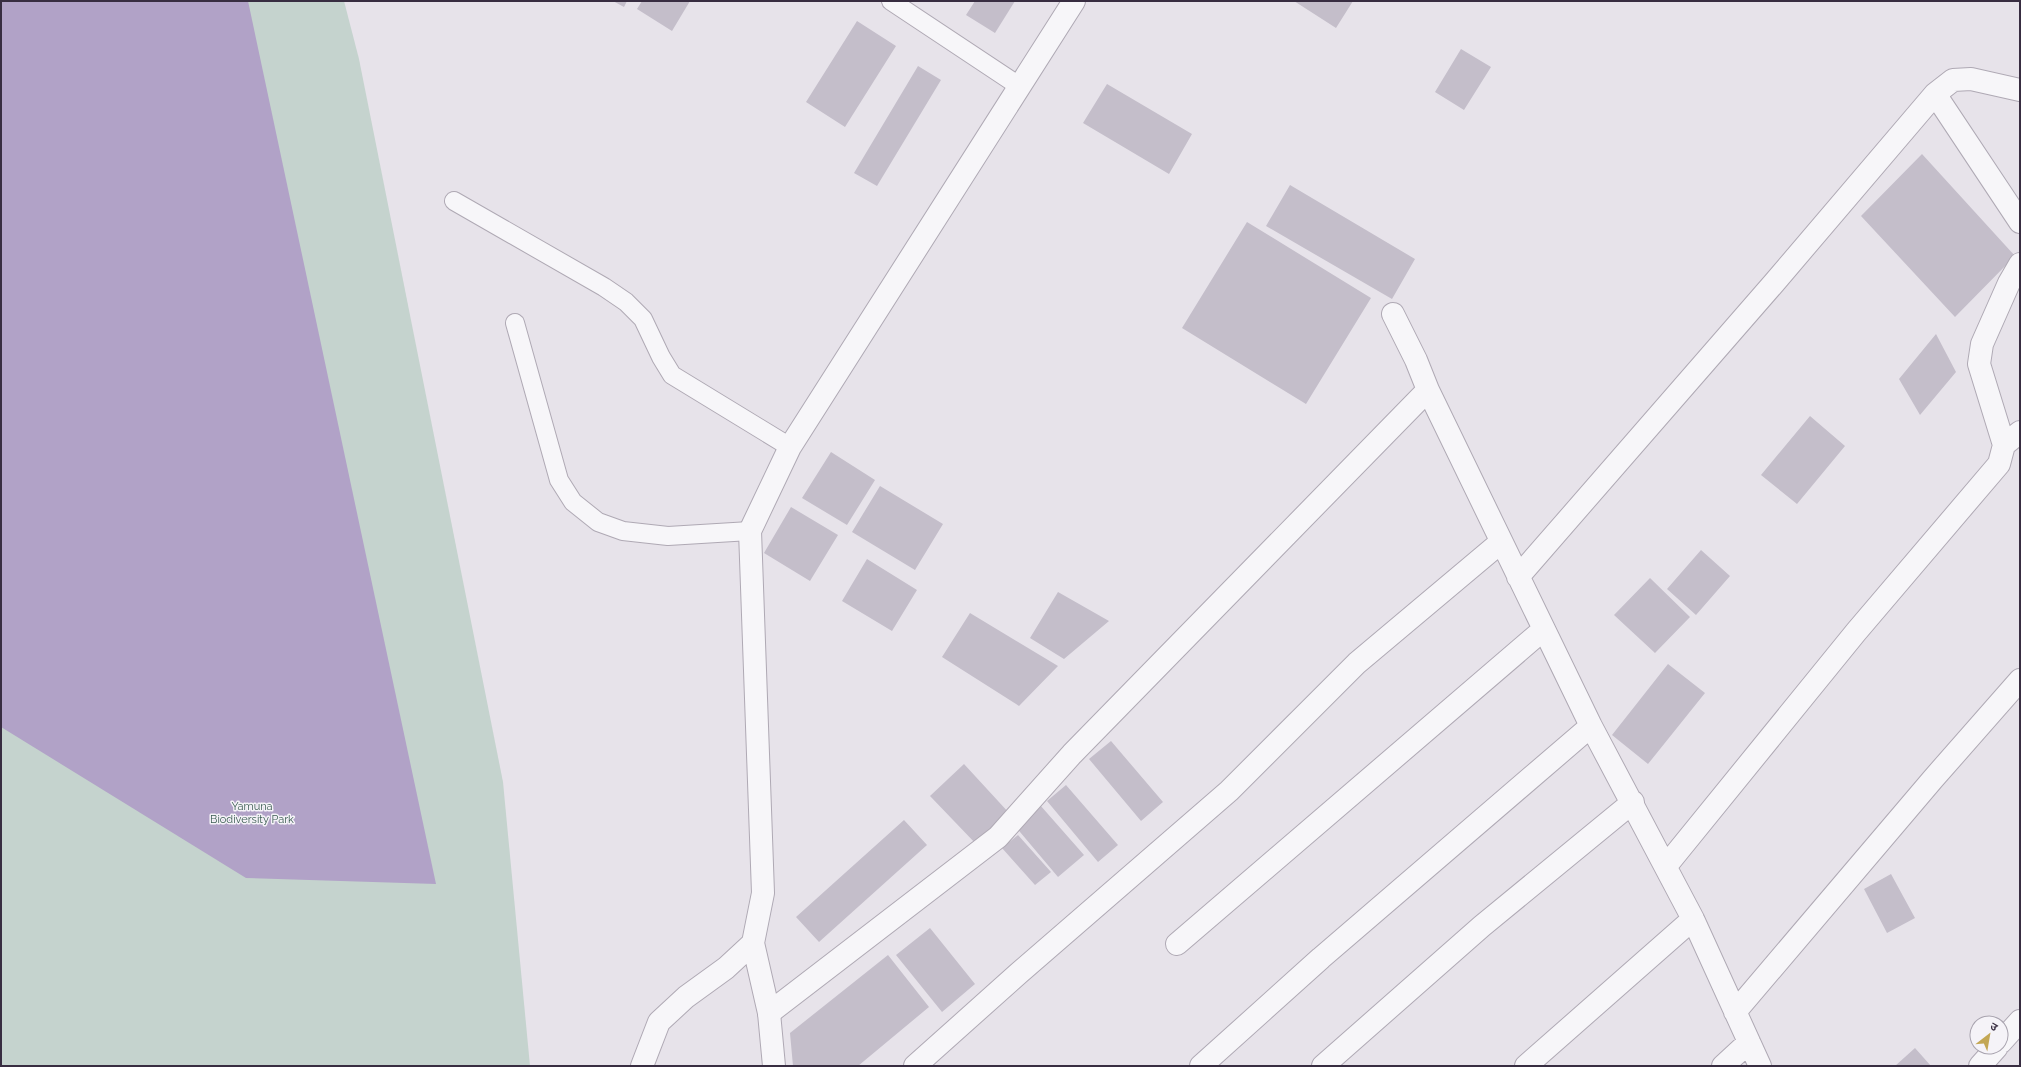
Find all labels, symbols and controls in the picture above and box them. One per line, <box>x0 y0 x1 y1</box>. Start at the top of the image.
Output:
park label: Yamuna Biodiversity Park <box>210 800 294 826</box>
north arrow <box>1969 1015 2009 1055</box>
text: उ <box>1988 1020 2000 1034</box>

